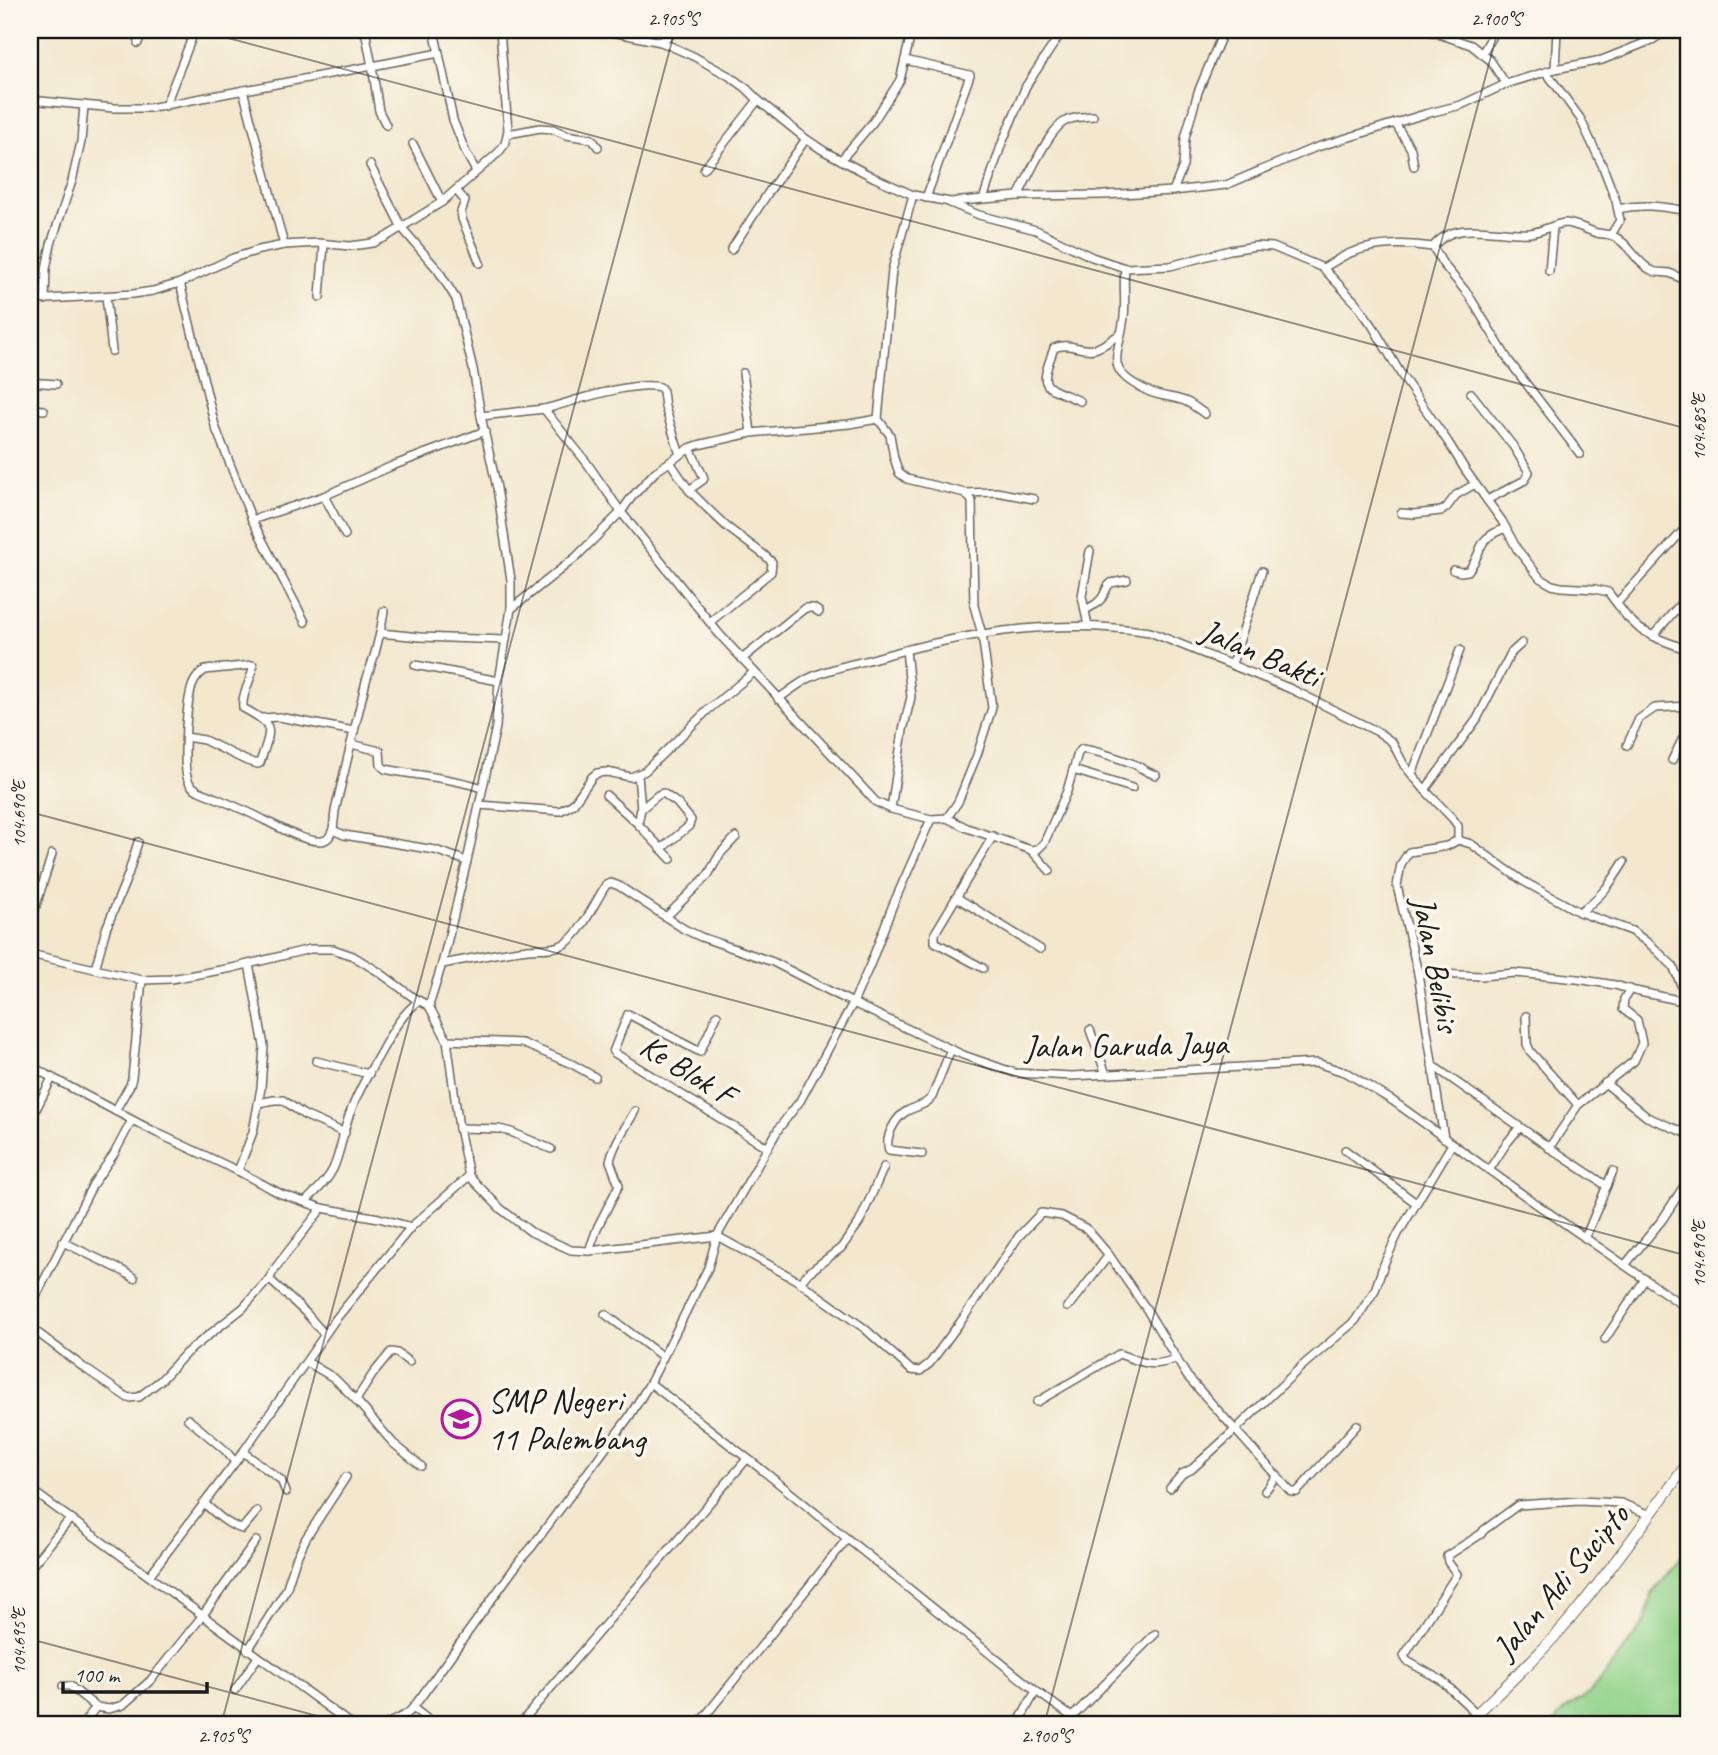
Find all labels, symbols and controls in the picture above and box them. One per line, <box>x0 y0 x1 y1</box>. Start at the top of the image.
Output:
text: 2.905°S <box>648 8 701 30</box>
text: 2.900°S <box>1471 8 1524 30</box>
text: 104.685°E <box>1688 391 1710 460</box>
street label: Jalan Bakti <box>1193 608 1330 698</box>
text: 104.690°E <box>8 778 30 847</box>
street label: Jalan Belibis <box>1402 891 1470 1038</box>
street label: Jalan Garuda Jaya <box>1022 1022 1231 1068</box>
street label: Ke Blok F <box>633 1025 747 1118</box>
text: 104.690°E <box>1688 1218 1710 1287</box>
place label: SMP Negeri 11 Palembang <box>488 1380 647 1460</box>
school or university icon: SMP Negeri 11 Palembang <box>440 1398 482 1440</box>
street label: Jalan Adi Sucipto <box>1482 1494 1639 1669</box>
text: 104.695°E <box>8 1605 30 1674</box>
scale bar <box>63 1650 206 1694</box>
text: 100 m <box>74 1662 121 1688</box>
text: 2.905°S <box>198 1725 251 1747</box>
text: 2.900°S <box>1021 1725 1074 1747</box>

